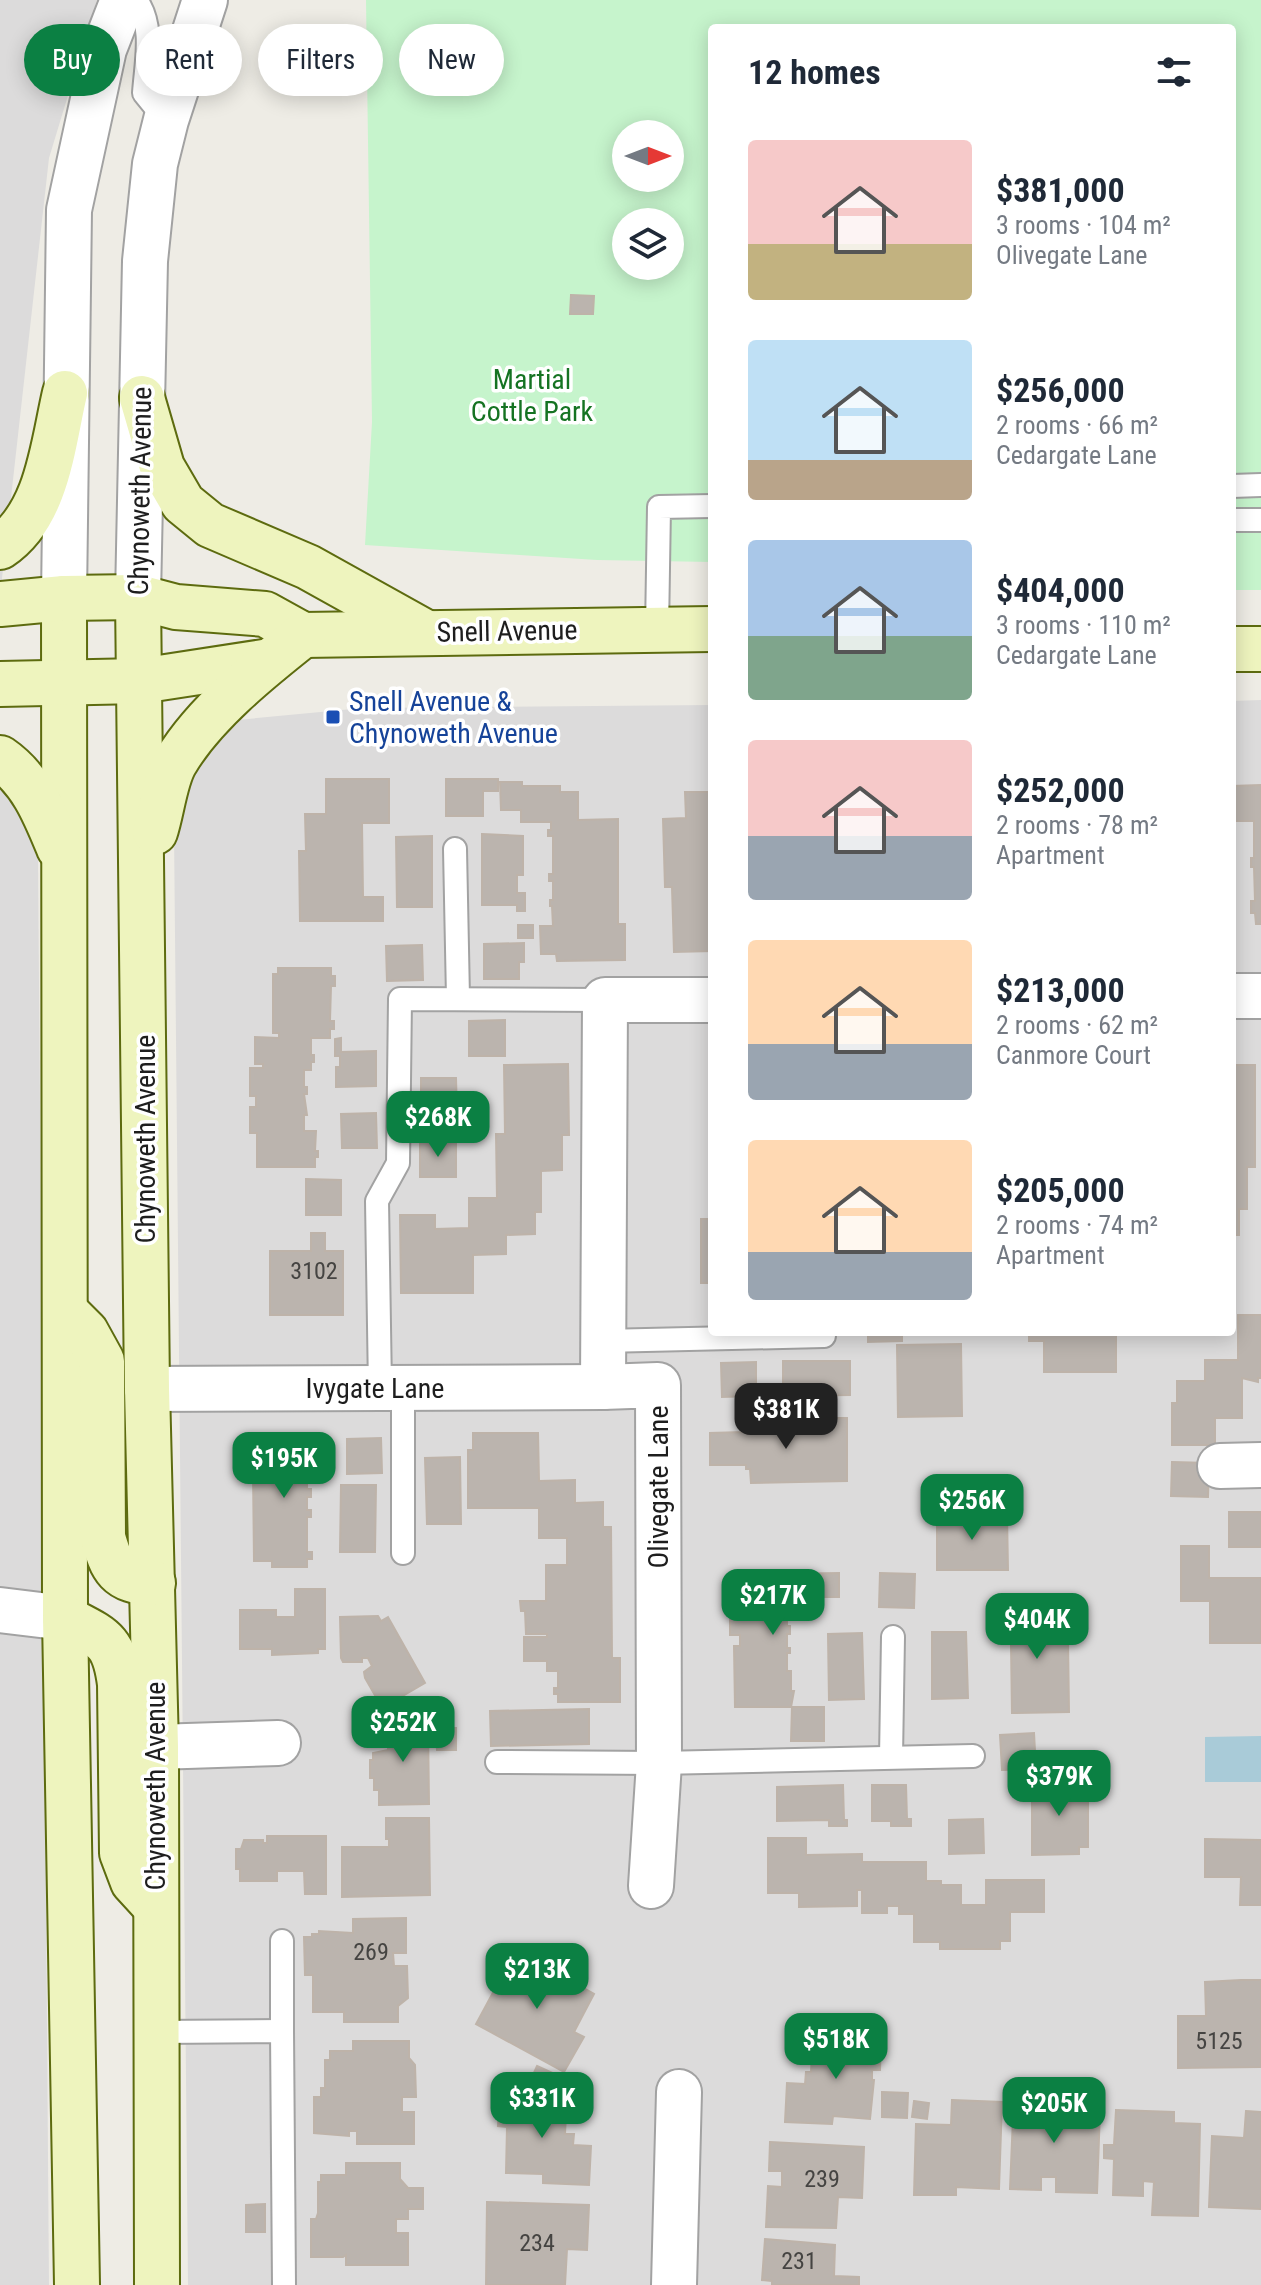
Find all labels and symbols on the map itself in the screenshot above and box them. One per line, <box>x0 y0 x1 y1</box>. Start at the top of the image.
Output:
north arrow <box>612 120 684 192</box>
park label: Martial Cottle Park <box>471 363 594 428</box>
street label: Chynoweth Avenue <box>122 386 158 596</box>
street label: Snell Avenue <box>436 613 578 649</box>
place label: Snell Avenue & Chynoweth Avenue <box>349 685 558 750</box>
marker: Snell Avenue & Chynoweth Avenue <box>324 708 342 726</box>
street label: Chynoweth Avenue <box>129 1035 162 1243</box>
pin: $268K <box>382 1091 494 1159</box>
house number: 3102 <box>290 1257 338 1285</box>
street label: Ivygate Lane <box>306 1372 444 1405</box>
pin: $381K <box>730 1383 842 1451</box>
street label: Olivegate Lane <box>642 1405 675 1569</box>
pin: $195K <box>228 1432 340 1500</box>
pin: $256K <box>916 1474 1028 1542</box>
pin: $217K <box>717 1569 829 1637</box>
pin: $404K <box>981 1593 1093 1661</box>
street label: Chynoweth Avenue <box>139 1682 172 1890</box>
pin: $252K <box>347 1696 459 1764</box>
pin: $379K <box>1003 1750 1115 1818</box>
house number: 269 <box>353 1938 389 1966</box>
pin: $213K <box>481 1943 593 2011</box>
pin: $518K <box>780 2013 892 2081</box>
house number: 5125 <box>1195 2027 1243 2055</box>
pin: $331K <box>486 2072 598 2140</box>
pin: $205K <box>998 2077 1110 2145</box>
house number: 239 <box>804 2165 840 2193</box>
house number: 234 <box>519 2229 555 2257</box>
house number: 231 <box>781 2247 817 2275</box>

